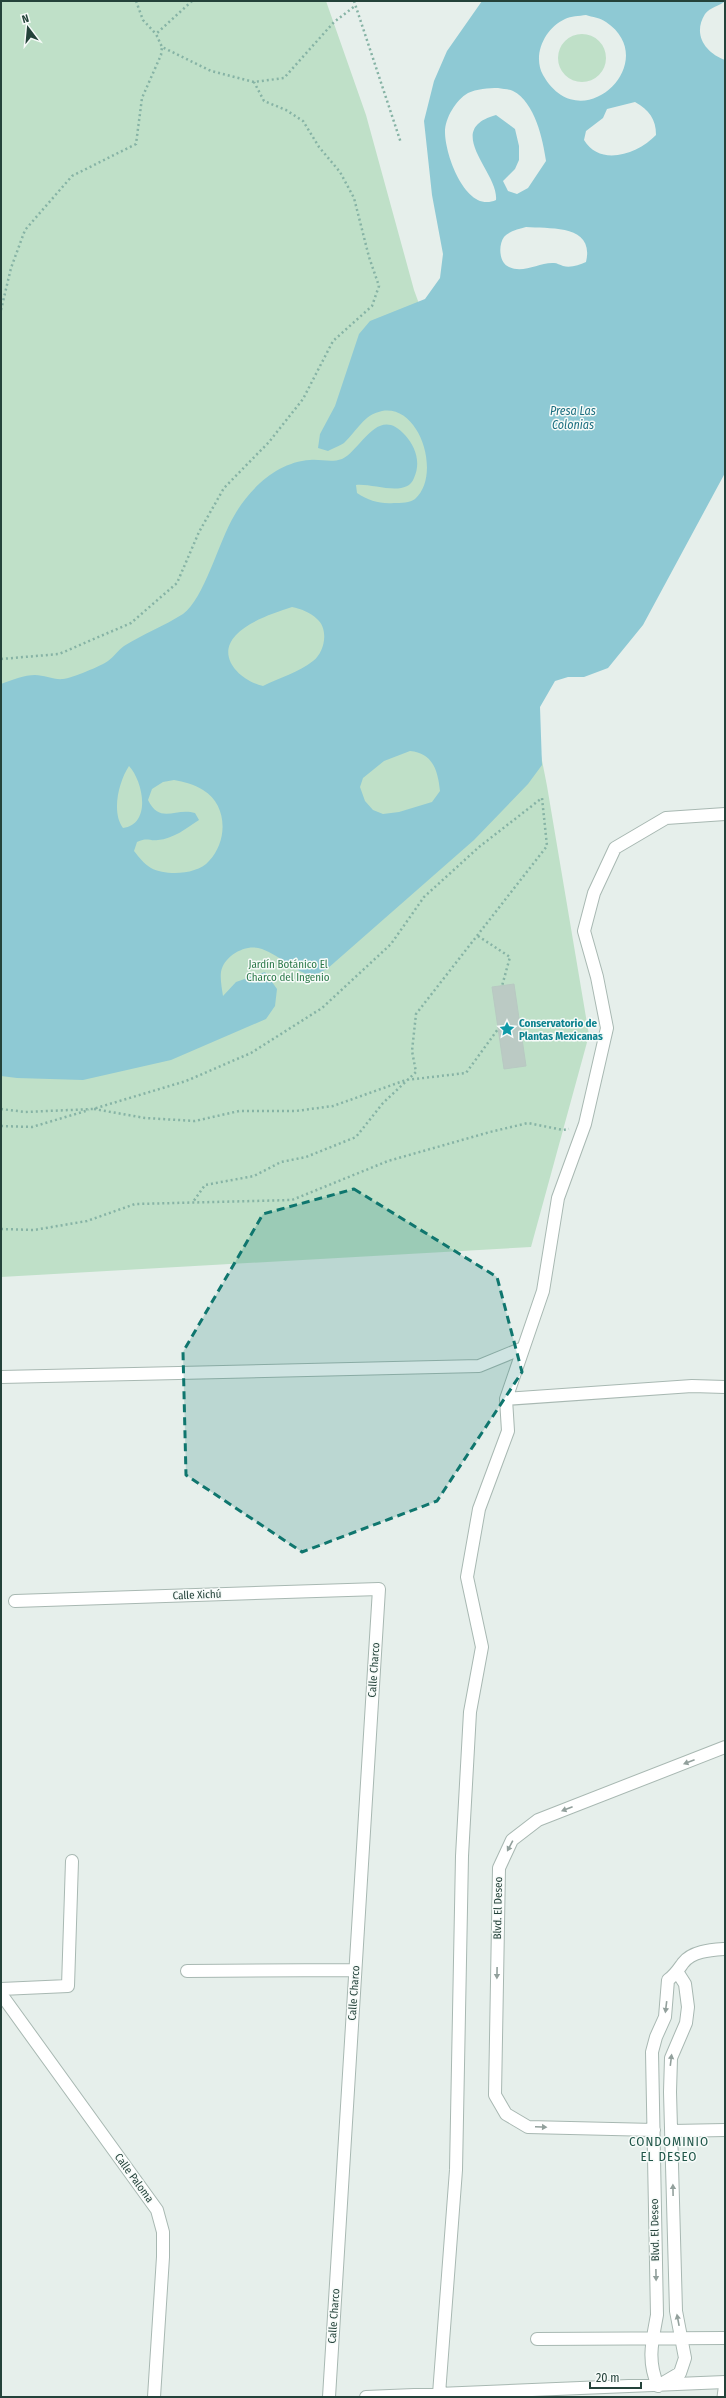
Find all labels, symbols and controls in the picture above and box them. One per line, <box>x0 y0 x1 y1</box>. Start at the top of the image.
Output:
north arrow <box>8 8 48 48</box>
text: N <box>20 12 30 26</box>
water label: Presa Las Colonias <box>550 404 596 432</box>
park label: Jardín Botánico El Charco del Ingenio <box>246 958 330 984</box>
place label: Conservatorio de Plantas Mexicanas <box>519 1017 603 1043</box>
place icon: Conservatorio de Plantas Mexicanas <box>498 1020 516 1038</box>
street label: Calle Xichú <box>172 1588 222 1602</box>
street label: Calle Charco <box>366 1642 382 1698</box>
one-way arrow <box>682 1759 694 1765</box>
one-way arrow <box>561 1806 573 1812</box>
one-way arrow <box>506 1840 513 1852</box>
street label: Blvd. El Deseo <box>491 1876 505 1940</box>
street label: Calle Charco <box>346 1965 362 2021</box>
one-way arrow <box>494 1967 500 1980</box>
one-way arrow <box>663 2001 669 2013</box>
one-way arrow <box>668 2054 675 2066</box>
one-way arrow <box>535 2124 548 2130</box>
district label: CONDOMINIO EL DESEO <box>629 2134 709 2164</box>
street label: Calle Paloma <box>112 2151 156 2205</box>
one-way arrow <box>670 2184 677 2196</box>
street label: Blvd. El Deseo <box>648 2198 662 2262</box>
one-way arrow <box>653 2269 659 2282</box>
street label: Calle Charco <box>326 2288 342 2344</box>
one-way arrow <box>674 2313 680 2326</box>
scale bar <box>590 2364 641 2390</box>
text: 20 m <box>596 2371 620 2385</box>

